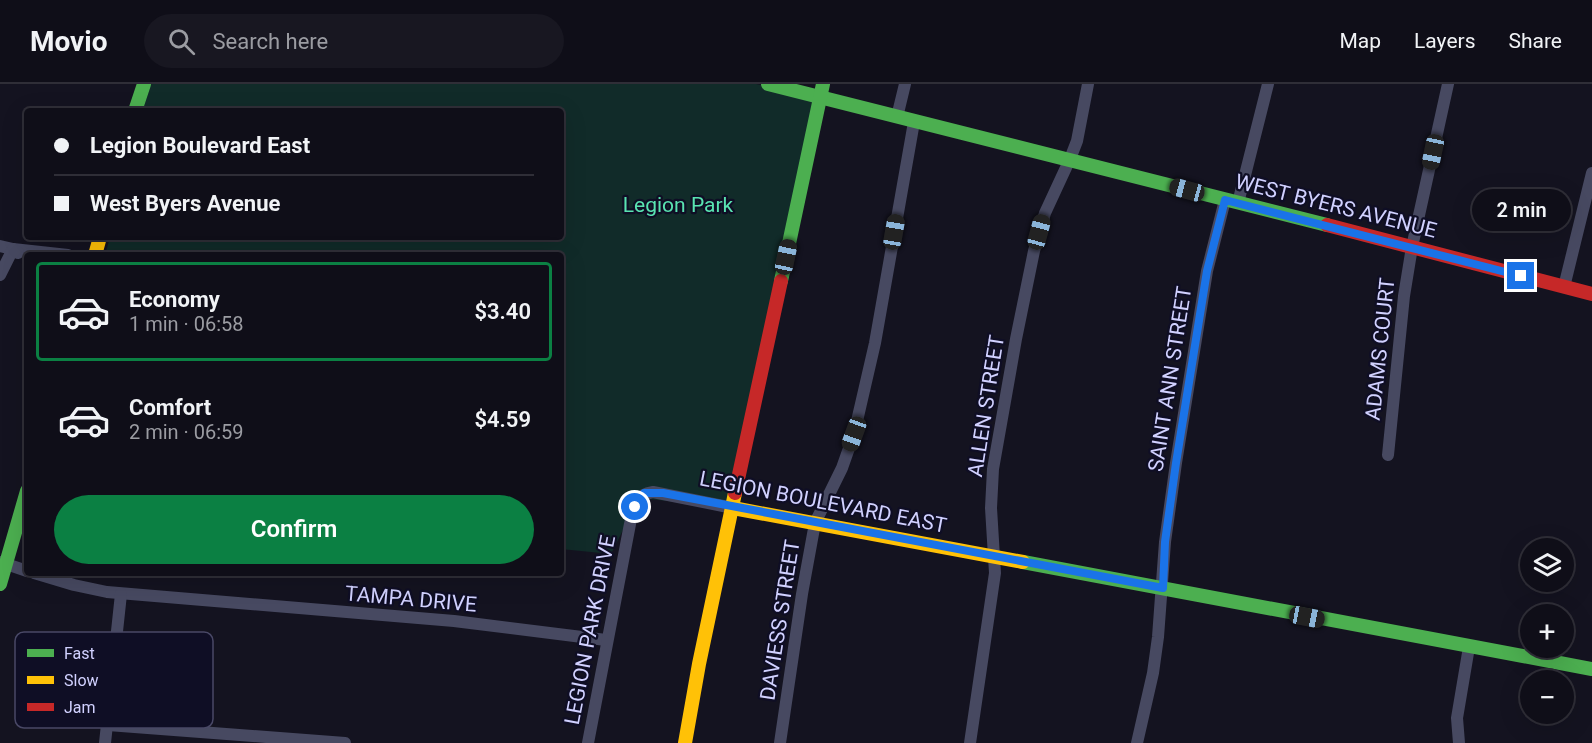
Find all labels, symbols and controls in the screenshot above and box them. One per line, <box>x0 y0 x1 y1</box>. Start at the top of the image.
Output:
search box <box>144 14 564 68</box>
text: Movio <box>30 25 108 58</box>
icon: search <box>165 25 198 58</box>
text: Search here <box>213 29 328 54</box>
text: Map <box>1339 29 1381 53</box>
text: Layers <box>1414 29 1475 53</box>
text: Share <box>1508 29 1562 53</box>
text: Legion Boulevard East <box>90 133 310 158</box>
car <box>1420 133 1446 171</box>
street label: WEST BYERS AVENUE <box>1233 169 1439 243</box>
car <box>1167 177 1207 203</box>
callout: 2 min <box>1472 189 1570 231</box>
text: West Byers Avenue <box>90 191 280 216</box>
park label: Legion Park <box>623 193 734 217</box>
text: 2 min <box>1496 198 1547 222</box>
car <box>1026 212 1052 252</box>
car <box>882 213 906 251</box>
car <box>773 238 799 276</box>
route end <box>1507 262 1534 289</box>
street label: ADAMS COURT <box>1361 276 1399 422</box>
street label: SAINT ANN STREET <box>1143 284 1197 473</box>
icon: car <box>57 285 111 339</box>
text: Economy <box>129 287 220 312</box>
text: $3.40 <box>474 299 531 324</box>
text: 1 min · 06:58 <box>129 312 244 336</box>
street label: ALLEN STREET <box>963 333 1009 478</box>
icon: car <box>57 393 111 447</box>
text: Comfort <box>129 395 211 420</box>
text: $4.59 <box>474 407 531 432</box>
car <box>839 414 869 454</box>
text: 2 min · 06:59 <box>129 420 244 444</box>
street label: LEGION BOULEVARD EAST <box>697 466 949 538</box>
route start <box>621 493 648 520</box>
button: Confirm <box>54 495 534 564</box>
street label: LEGION PARK DRIVE <box>560 533 620 727</box>
street label: DAVIESS STREET <box>755 538 805 702</box>
map controls <box>1520 538 1574 724</box>
button: layers <box>1520 538 1574 592</box>
street label: TAMPA DRIVE <box>344 581 478 617</box>
button: + <box>1520 604 1574 658</box>
car <box>1288 605 1326 629</box>
legend <box>15 632 213 728</box>
text: Fast <box>64 644 95 663</box>
button: − <box>1520 670 1574 724</box>
text: Slow <box>64 671 99 690</box>
text: Jam <box>64 698 96 717</box>

